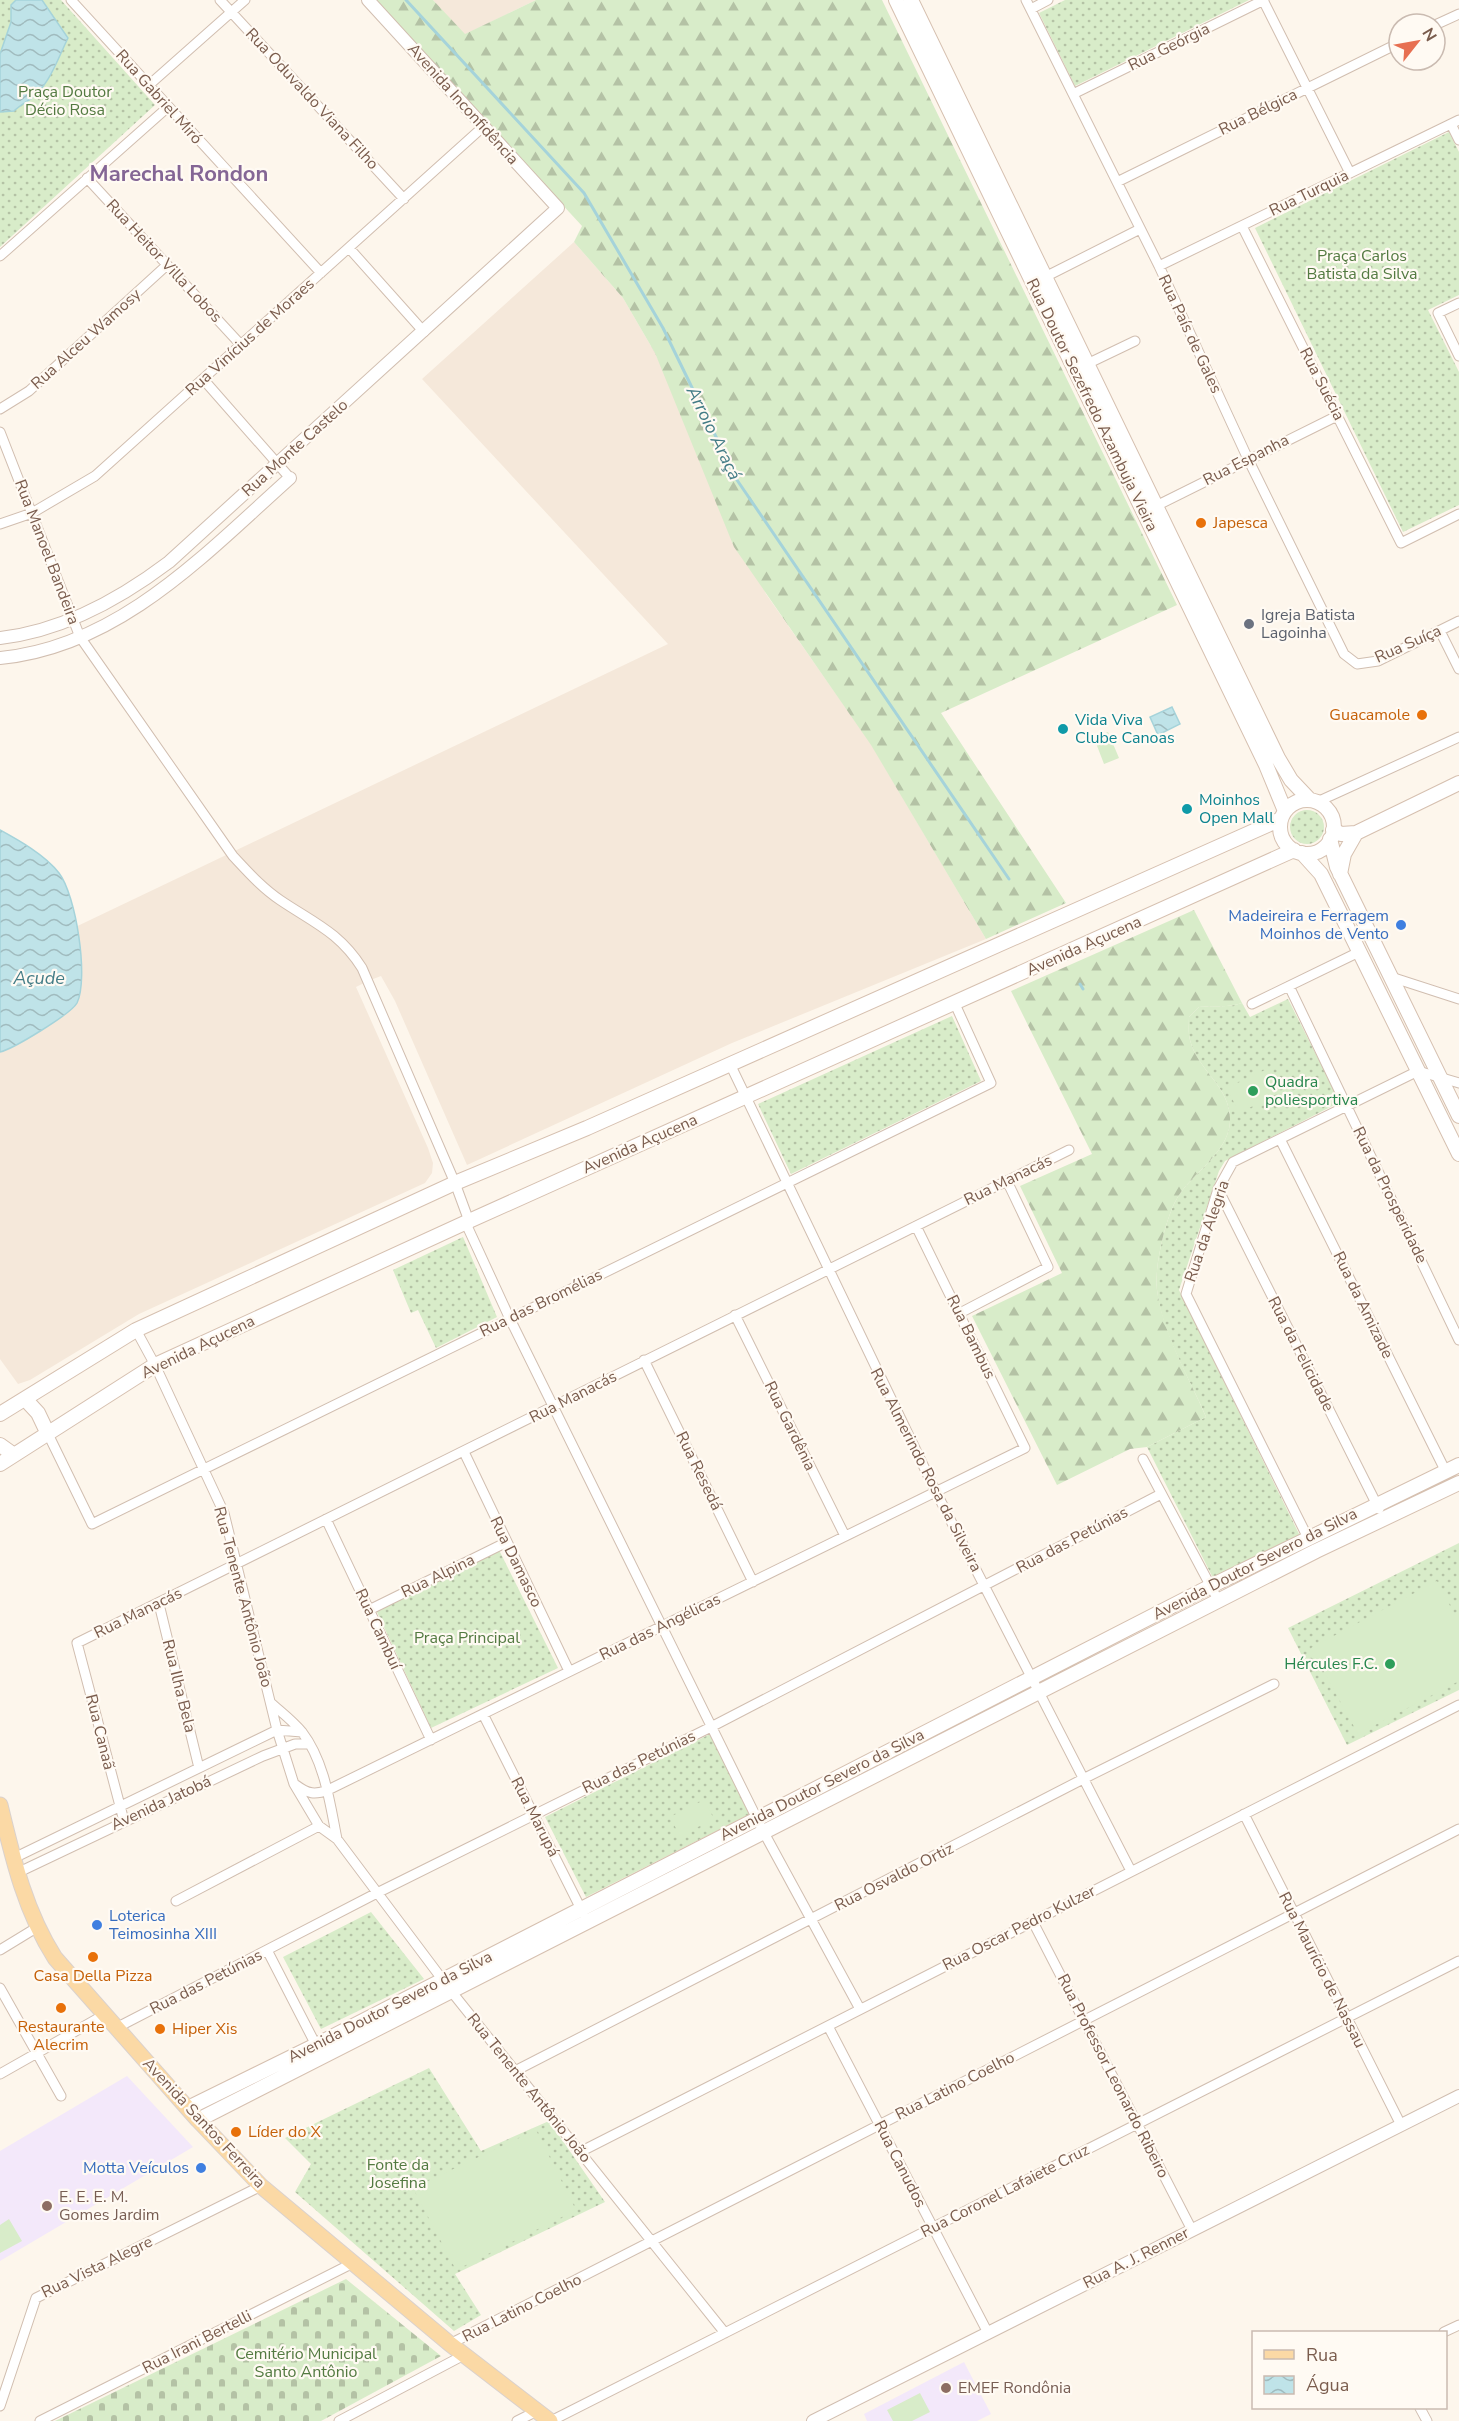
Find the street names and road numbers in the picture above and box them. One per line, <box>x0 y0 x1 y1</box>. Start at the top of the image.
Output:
street label: Rua Geórgia <box>1124 18 1214 76</box>
street label: Rua Oduvaldo Viana Filho <box>240 23 384 175</box>
street label: Avenida Inconfidência <box>402 38 524 170</box>
street label: Rua Gabriel Miró <box>111 45 208 149</box>
street label: Rua Bélgica <box>1215 83 1301 141</box>
street label: Rua Turquia <box>1266 164 1352 222</box>
street label: Rua Heitor Villa Lobos <box>101 195 227 327</box>
street label: Rua País de Gales <box>1153 271 1227 397</box>
street label: Rua Vinícius de Moraes <box>181 273 319 401</box>
street label: Rua Doutor Sezefredo Azambuja Vieira <box>1021 275 1163 535</box>
street label: Rua Alceu Wamosy <box>26 283 146 394</box>
street label: Rua Suécia <box>1294 344 1350 424</box>
street label: Rua Monte Castelo <box>237 394 353 502</box>
street label: Rua Espanha <box>1199 429 1293 491</box>
street label: Rua Manoel Bandeira <box>9 476 85 628</box>
street label: Rua Suíça <box>1371 620 1445 668</box>
street label: Avenida Açucena <box>1023 911 1145 981</box>
street label: Avenida Açucena <box>579 1109 701 1179</box>
street label: Rua da Prosperidade <box>1347 1123 1433 1267</box>
street label: Rua Manacás <box>960 1149 1056 1211</box>
street label: Rua da Alegria <box>1179 1177 1235 1285</box>
street label: Rua da Amizade <box>1327 1248 1399 1362</box>
street label: Rua das Bromélias <box>476 1264 606 1342</box>
street label: Rua Bambus <box>941 1291 1001 1383</box>
street label: Rua da Felicidade <box>1263 1293 1339 1415</box>
street label: Avenida Açucena <box>137 1310 259 1384</box>
street label: Rua Almerindo Rosa da Silveira <box>865 1364 987 1576</box>
street label: Rua Manacás <box>525 1366 621 1428</box>
street label: Rua Gardênia <box>759 1378 821 1474</box>
street label: Rua Resedá <box>670 1428 728 1514</box>
street label: Rua das Petúnias <box>1012 1501 1132 1579</box>
street label: Avenida Doutor Severo da Silva <box>1149 1503 1361 1625</box>
street label: Rua Tenente Antônio João <box>208 1504 278 1690</box>
street label: Rua Damasco <box>484 1513 548 1611</box>
street label: Rua Alpina <box>398 1549 478 1603</box>
street label: Rua Manacás <box>90 1582 186 1644</box>
street label: Rua Cambuí <box>350 1585 407 1674</box>
street label: Rua das Angélicas <box>596 1588 724 1666</box>
street label: Rua Ilha Bela <box>157 1637 201 1735</box>
street label: Rua Canaã <box>80 1692 120 1772</box>
street label: Avenida Doutor Severo da Silva <box>716 1724 928 1846</box>
street label: Rua das Petúnias <box>579 1725 699 1799</box>
street label: Avenida Jatobá <box>107 1770 215 1836</box>
street label: Rua Marupá <box>505 1773 565 1861</box>
street label: Rua Osvaldo Ortiz <box>831 1838 957 1916</box>
street label: Rua Oscar Pedro Kulzer <box>939 1880 1100 1976</box>
street label: Rua Maurício de Nassau <box>1273 1888 1371 2052</box>
street label: Rua das Petúnias <box>146 1944 266 2020</box>
street label: Avenida Doutor Severo da Silva <box>284 1946 496 2068</box>
street label: Rua Professor Leonardo Ribeiro <box>1052 1970 1174 2182</box>
street label: Rua Tenente Antônio João <box>462 2009 596 2167</box>
street label: Rua Latino Coelho <box>892 2046 1019 2126</box>
street label: Avenida Santos Ferreira <box>138 2053 270 2193</box>
street label: Rua Canudos <box>869 2117 931 2211</box>
street label: Rua Coronel Lafaiete Cruz <box>917 2139 1093 2243</box>
street label: Rua A. J. Renner <box>1079 2222 1193 2294</box>
street label: Rua Vista Alegre <box>38 2231 156 2303</box>
street label: Rua Latino Coelho <box>459 2268 586 2348</box>
street label: Rua Irani Bertelli <box>138 2305 256 2379</box>

